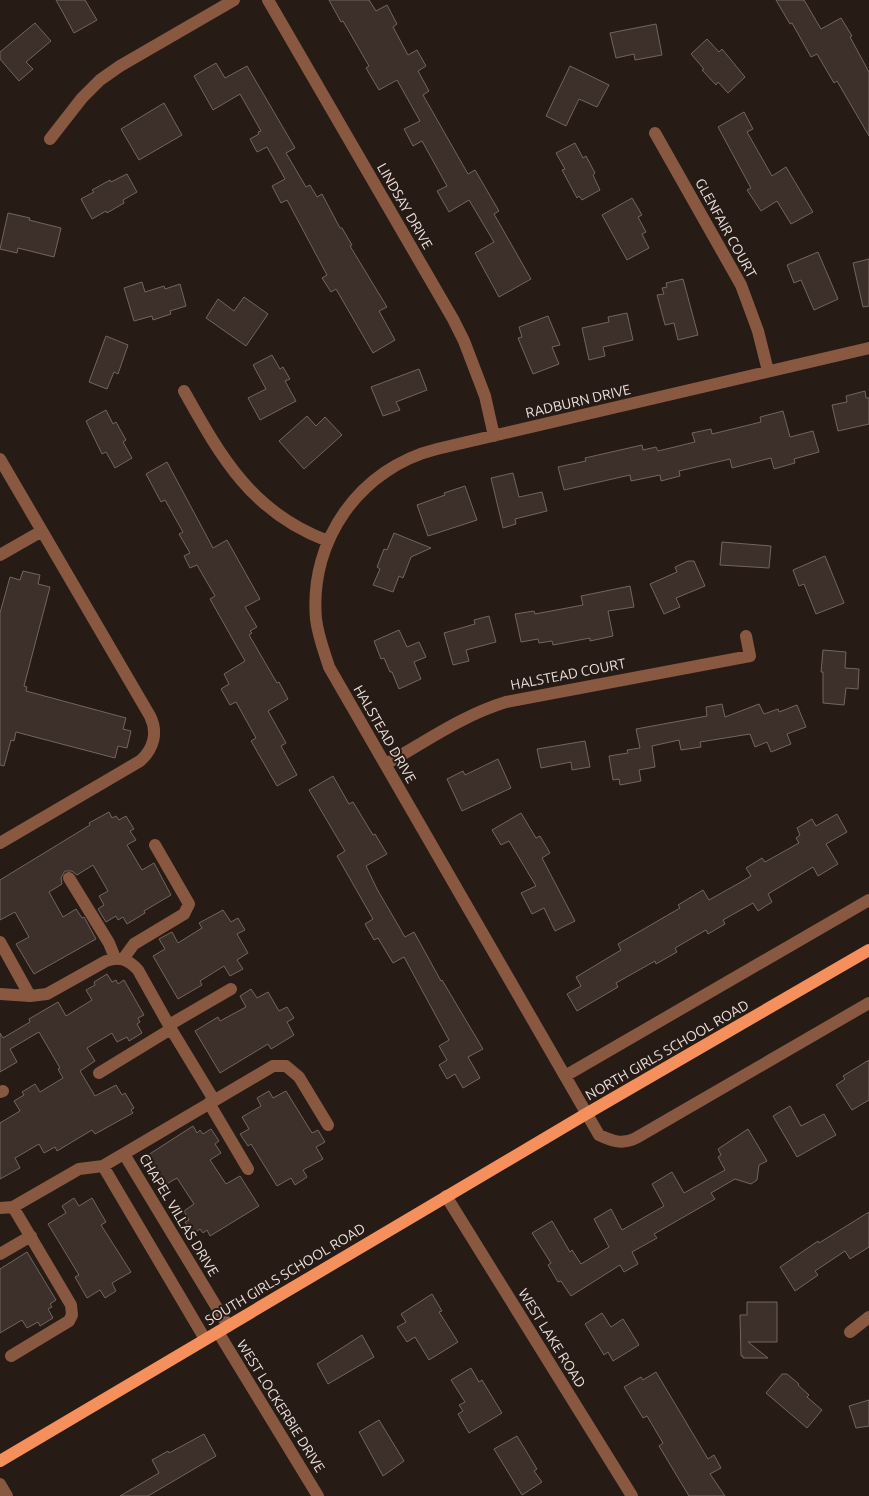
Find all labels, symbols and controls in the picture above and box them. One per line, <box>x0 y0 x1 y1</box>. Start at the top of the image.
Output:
street label: LINDSAY DRIVE <box>374 160 436 252</box>
street label: GLENFAIR COURT <box>692 176 760 281</box>
street label: RADBURN DRIVE <box>524 381 632 421</box>
street label: HALSTEAD COURT <box>509 655 627 693</box>
street label: HALSTEAD DRIVE <box>350 682 420 786</box>
street label: NORTH GIRLS SCHOOL ROAD <box>582 997 752 1103</box>
street label: CHAPEL VILLAS DRIVE <box>136 1151 222 1279</box>
street label: SOUTH GIRLS SCHOOL ROAD <box>202 1220 368 1328</box>
street label: WEST LAKE ROAD <box>515 1286 589 1391</box>
street label: WEST LOCKERBIE DRIVE <box>234 1337 328 1475</box>

